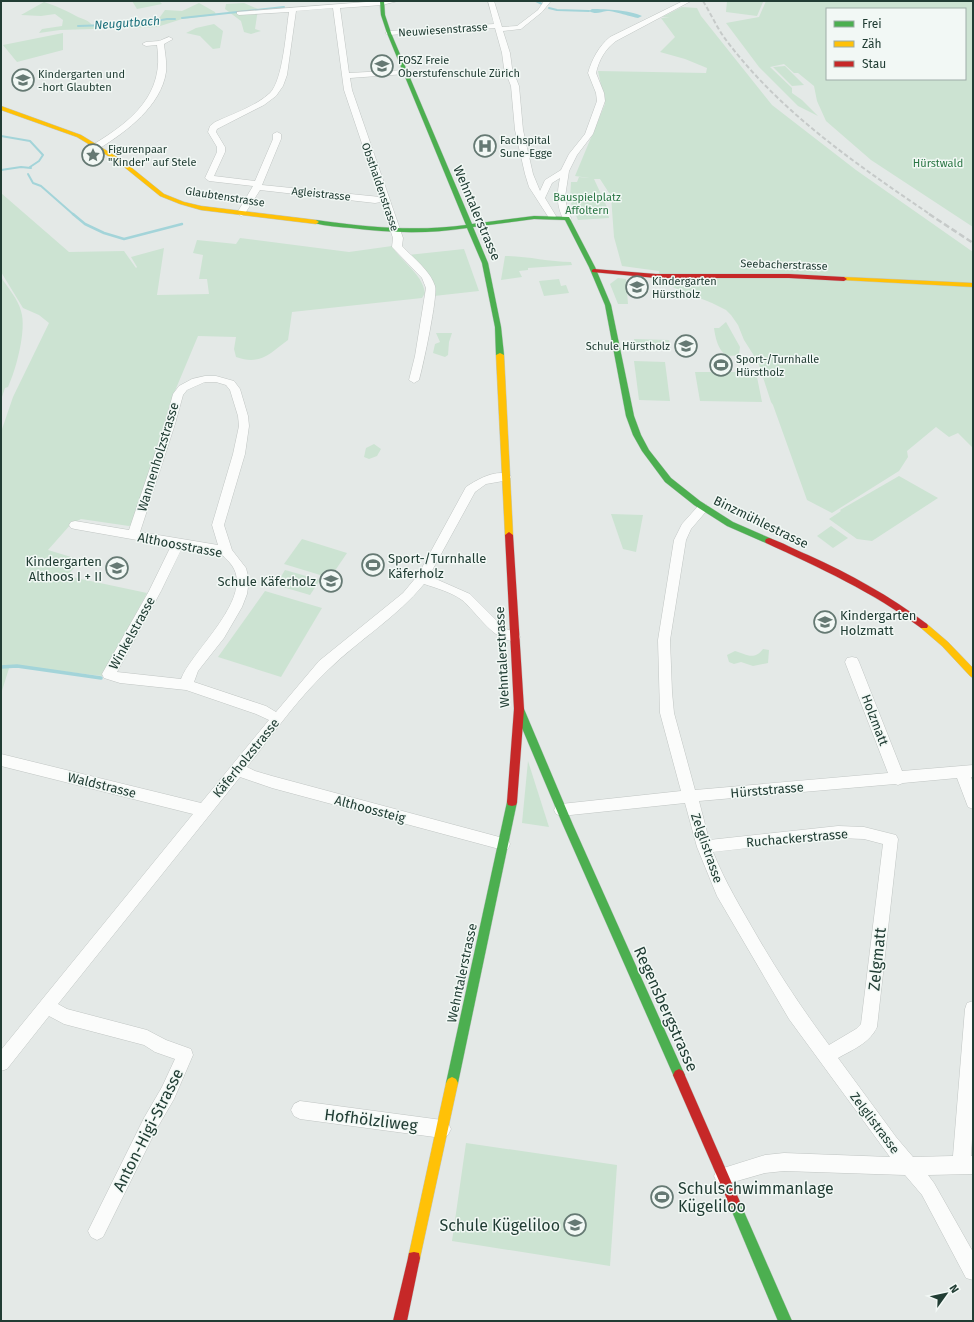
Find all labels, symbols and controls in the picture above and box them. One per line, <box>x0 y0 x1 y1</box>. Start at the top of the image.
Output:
legend <box>826 8 966 80</box>
water label: Neugutbach <box>94 14 160 32</box>
text: Frei <box>862 17 882 31</box>
street label: Neuwiesenstrasse <box>398 20 488 40</box>
text: Zäh <box>862 37 882 51</box>
school or university icon: FOSZ Freie Oberstufenschule Zürich <box>369 53 395 79</box>
place label: FOSZ Freie Oberstufenschule Zürich <box>398 54 520 80</box>
text: Stau <box>862 57 886 71</box>
school or university icon: Kindergarten und -hort Glaubten <box>10 67 36 93</box>
place label: Kindergarten und -hort Glaubten <box>38 68 125 94</box>
hospital icon: Fachspital Sune-Egge <box>472 133 498 159</box>
place label: Fachspital Sune-Egge <box>500 134 552 160</box>
street label: Obsthaldenstrasse <box>359 141 401 233</box>
place icon: Figurenpaar "Kinder" auf Stele <box>80 142 106 168</box>
place label: Figurenpaar "Kinder" auf Stele <box>108 143 197 169</box>
park label: Hürstwald <box>913 157 963 170</box>
street label: Wehntalerstrasse <box>450 163 504 263</box>
street label: Glaubtenstrasse <box>184 184 266 210</box>
street label: Agleistrasse <box>291 184 351 204</box>
park label: Bauspielplatz Affoltern <box>553 191 621 217</box>
street label: Seebacherstrasse <box>740 257 828 273</box>
school or university icon: Kindergarten Hürstholz <box>624 274 650 300</box>
place label: Kindergarten Hürstholz <box>652 275 717 301</box>
school or university icon: Schule Hürstholz <box>673 333 699 359</box>
place label: Schule Hürstholz <box>586 340 670 353</box>
sports icon: Sport-/Turnhalle Hürstholz <box>708 352 734 378</box>
place label: Sport-/Turnhalle Hürstholz <box>736 353 819 379</box>
street label: Wannenholzstrasse <box>134 401 182 513</box>
street label: Binzmühlestrasse <box>711 493 811 551</box>
street label: Althoosstrasse <box>136 529 224 561</box>
place label: Sport-/Turnhalle Käferholz <box>388 551 486 581</box>
sports icon: Sport-/Turnhalle Käferholz <box>360 552 386 578</box>
place label: Kindergarten Althoos I + II <box>26 554 102 584</box>
school or university icon: Kindergarten Althoos I + II <box>104 555 130 581</box>
school or university icon: Schule Käferholz <box>318 568 344 594</box>
place label: Schule Käferholz <box>217 574 316 589</box>
street label: Winkelstrasse <box>106 594 158 672</box>
street label: Wehntalerstrasse <box>492 606 512 708</box>
place label: Kindergarten Holzmatt <box>840 608 916 638</box>
school or university icon: Kindergarten Holzmatt <box>812 609 838 635</box>
street label: Holzmatt <box>858 692 892 748</box>
street label: Käferholzstrasse <box>210 716 282 800</box>
street label: Waldstrasse <box>66 769 138 801</box>
street label: Hürststrasse <box>730 779 804 801</box>
street label: Althoossteig <box>333 792 407 826</box>
street label: Zelglistrasse <box>688 811 726 885</box>
street label: Ruchackerstrasse <box>745 826 849 850</box>
street label: Wehntalerstrasse <box>444 922 480 1024</box>
street label: Zelgmatt <box>864 926 890 992</box>
street label: Regensbergstrasse <box>630 943 702 1075</box>
street label: Anton-Higi-Strasse <box>109 1065 187 1195</box>
street label: Zelglistrasse <box>847 1089 903 1157</box>
street label: Hofhölzliweg <box>323 1105 419 1135</box>
place label: Schulschwimmanlage Kügeliloo <box>678 1179 834 1216</box>
sports icon: Schulschwimmanlage Kügeliloo <box>649 1184 675 1210</box>
school or university icon: Schule Kügeliloo <box>562 1212 588 1238</box>
place label: Schule Kügeliloo <box>440 1216 560 1235</box>
north arrow <box>926 1274 966 1314</box>
text: N <box>947 1282 961 1295</box>

